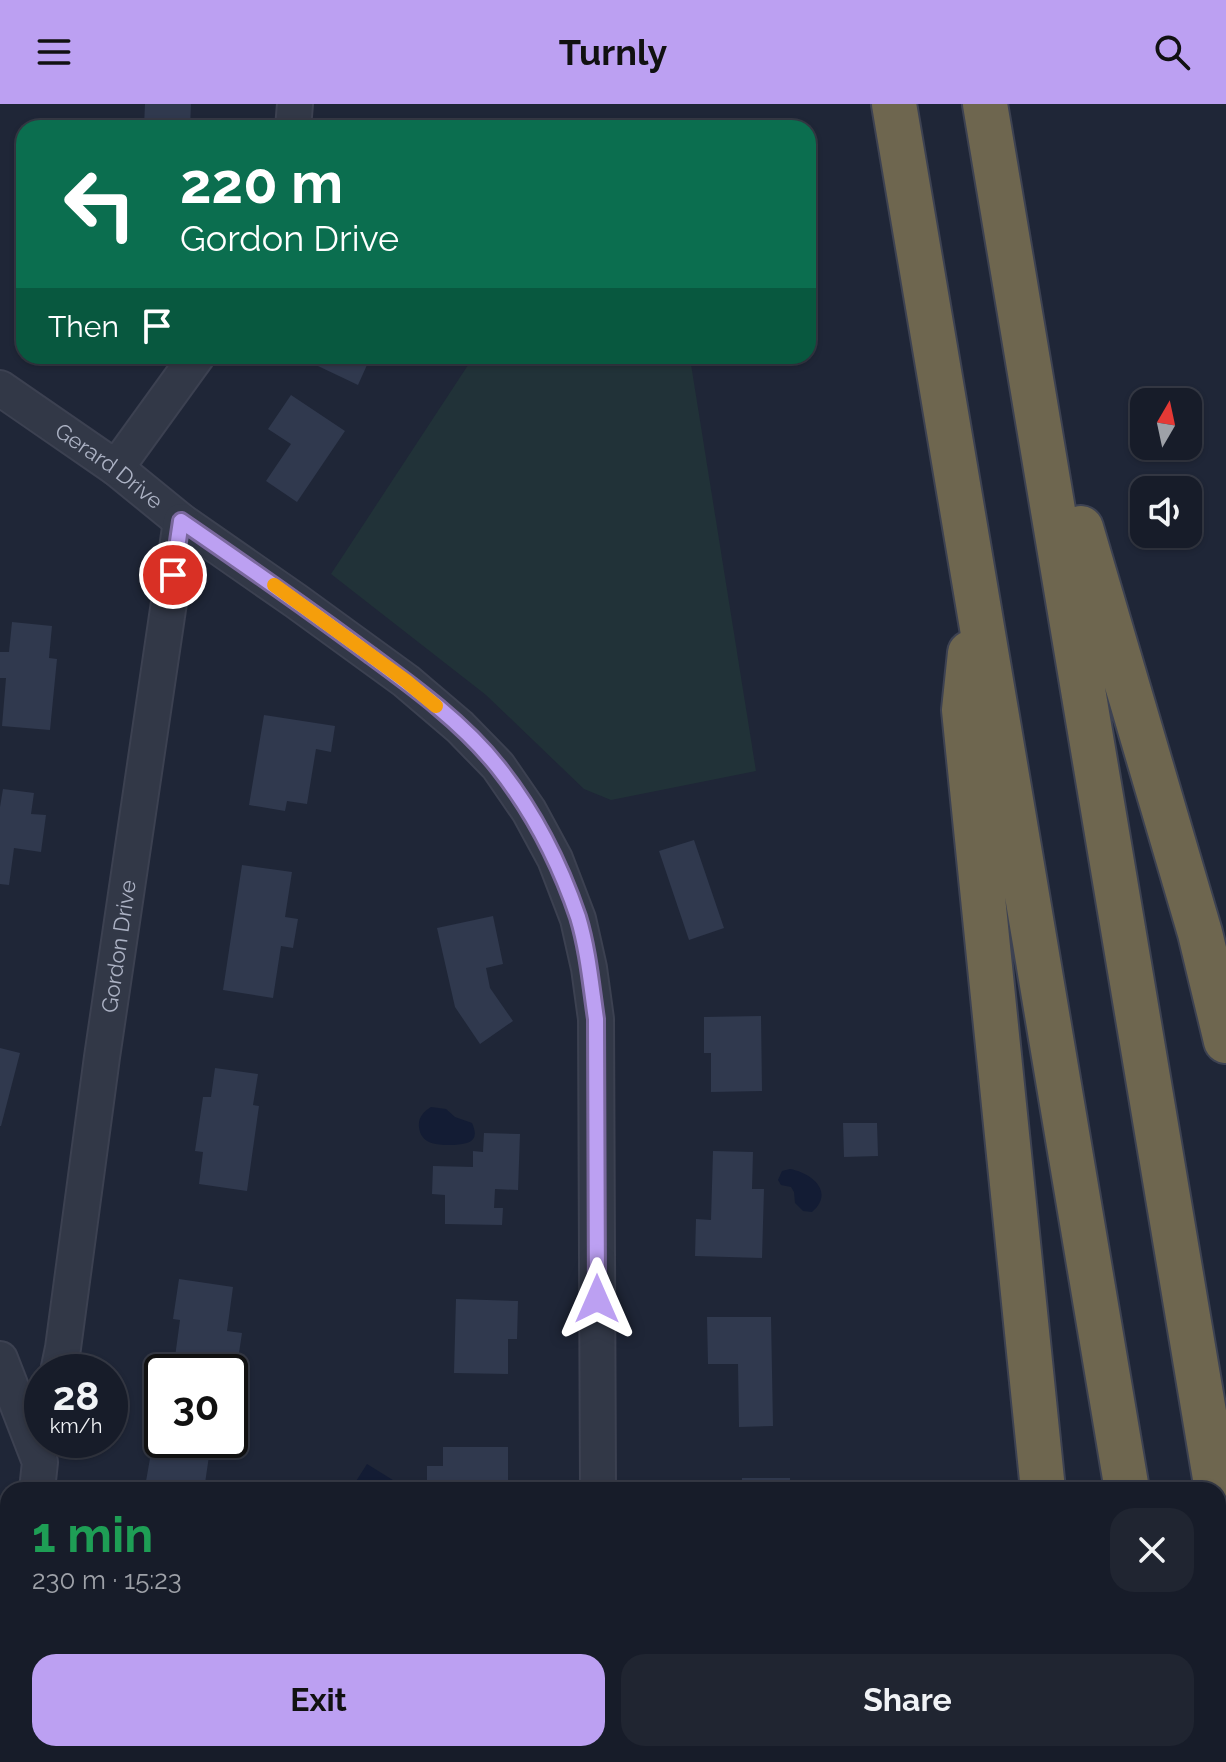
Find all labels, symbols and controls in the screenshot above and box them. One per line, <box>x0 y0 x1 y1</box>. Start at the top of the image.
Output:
icon: menu <box>32 30 76 74</box>
icon: search <box>1150 30 1194 74</box>
text: Turnly <box>559 31 667 73</box>
text: 220 m <box>180 150 343 216</box>
icon: left <box>48 152 152 256</box>
text: Gordon Drive <box>180 217 399 259</box>
icon: arrive <box>135 304 179 348</box>
text: Then <box>48 309 119 344</box>
north arrow <box>1130 388 1202 460</box>
map controls <box>1130 388 1202 548</box>
street label: Gerard Drive <box>50 417 168 514</box>
button: sound <box>1130 476 1202 548</box>
pin <box>139 541 207 609</box>
icon: arrive <box>151 553 195 597</box>
street label: Gordon Drive <box>96 878 141 1015</box>
position arrow <box>555 1257 639 1341</box>
speed limit sign: 30 <box>144 1354 248 1458</box>
text: 28 <box>53 1372 99 1419</box>
text: km/h <box>50 1414 102 1438</box>
text: 1 min <box>32 1507 153 1563</box>
button: close <box>1110 1508 1194 1592</box>
text: 230 m · 15:23 <box>32 1565 182 1595</box>
button: Exit <box>32 1654 605 1746</box>
button: Share <box>621 1654 1194 1746</box>

